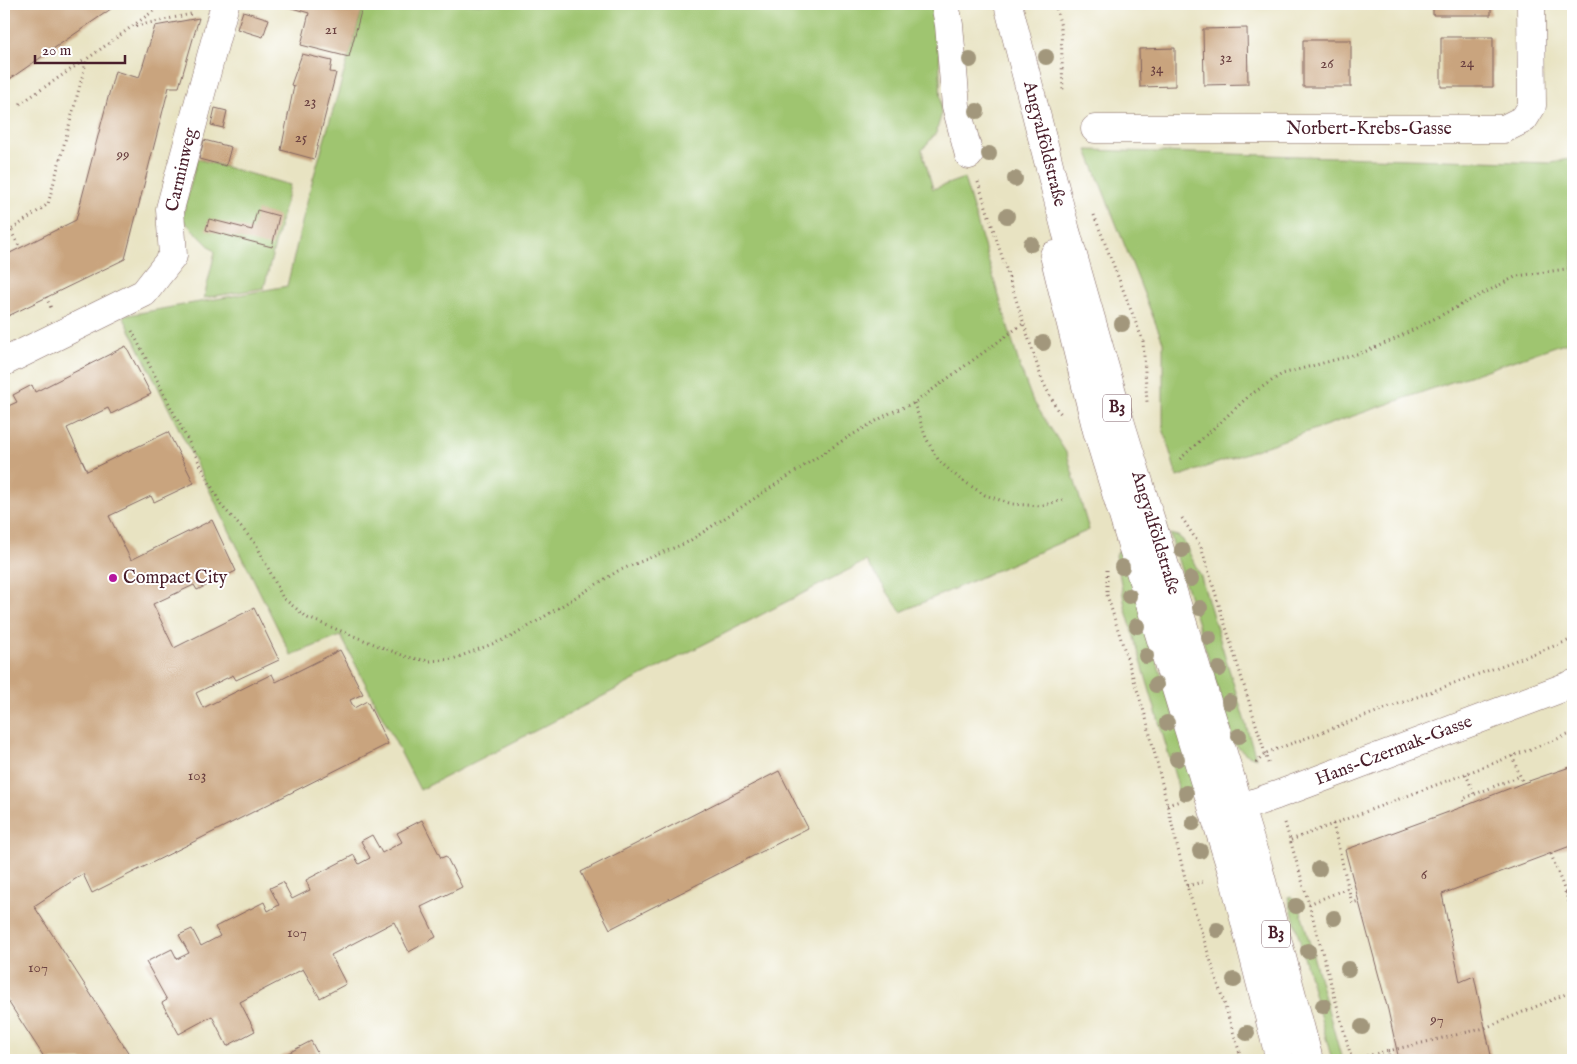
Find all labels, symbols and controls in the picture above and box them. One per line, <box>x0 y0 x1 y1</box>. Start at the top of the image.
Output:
house number: 21 <box>325 20 337 39</box>
scale bar <box>35 32 125 64</box>
text: 20 m <box>42 41 72 60</box>
house number: 32 <box>1220 48 1232 67</box>
house number: 24 <box>1460 53 1475 72</box>
house number: 26 <box>1320 54 1334 73</box>
house number: 34 <box>1151 59 1164 78</box>
street label: Angyalföldstraße <box>1017 78 1071 209</box>
house number: 23 <box>304 92 316 111</box>
street label: Norbert-Krebs-Gasse <box>1286 118 1452 141</box>
street label: Carminweg <box>161 126 203 214</box>
house number: 25 <box>295 128 308 147</box>
house number: 99 <box>115 145 130 164</box>
road number: B3 <box>1103 394 1131 422</box>
street label: Angyalföldstraße <box>1125 467 1185 598</box>
place label: Compact City <box>123 567 228 590</box>
marker: Compact City <box>107 572 119 584</box>
street label: Hans-Czermak-Gasse <box>1312 710 1476 792</box>
house number: 103 <box>188 766 206 785</box>
house number: 6 <box>1421 865 1428 884</box>
road number: B3 <box>1262 921 1290 948</box>
house number: 107 <box>287 923 307 942</box>
house number: 107 <box>28 958 48 977</box>
house number: 97 <box>1429 1010 1444 1029</box>

